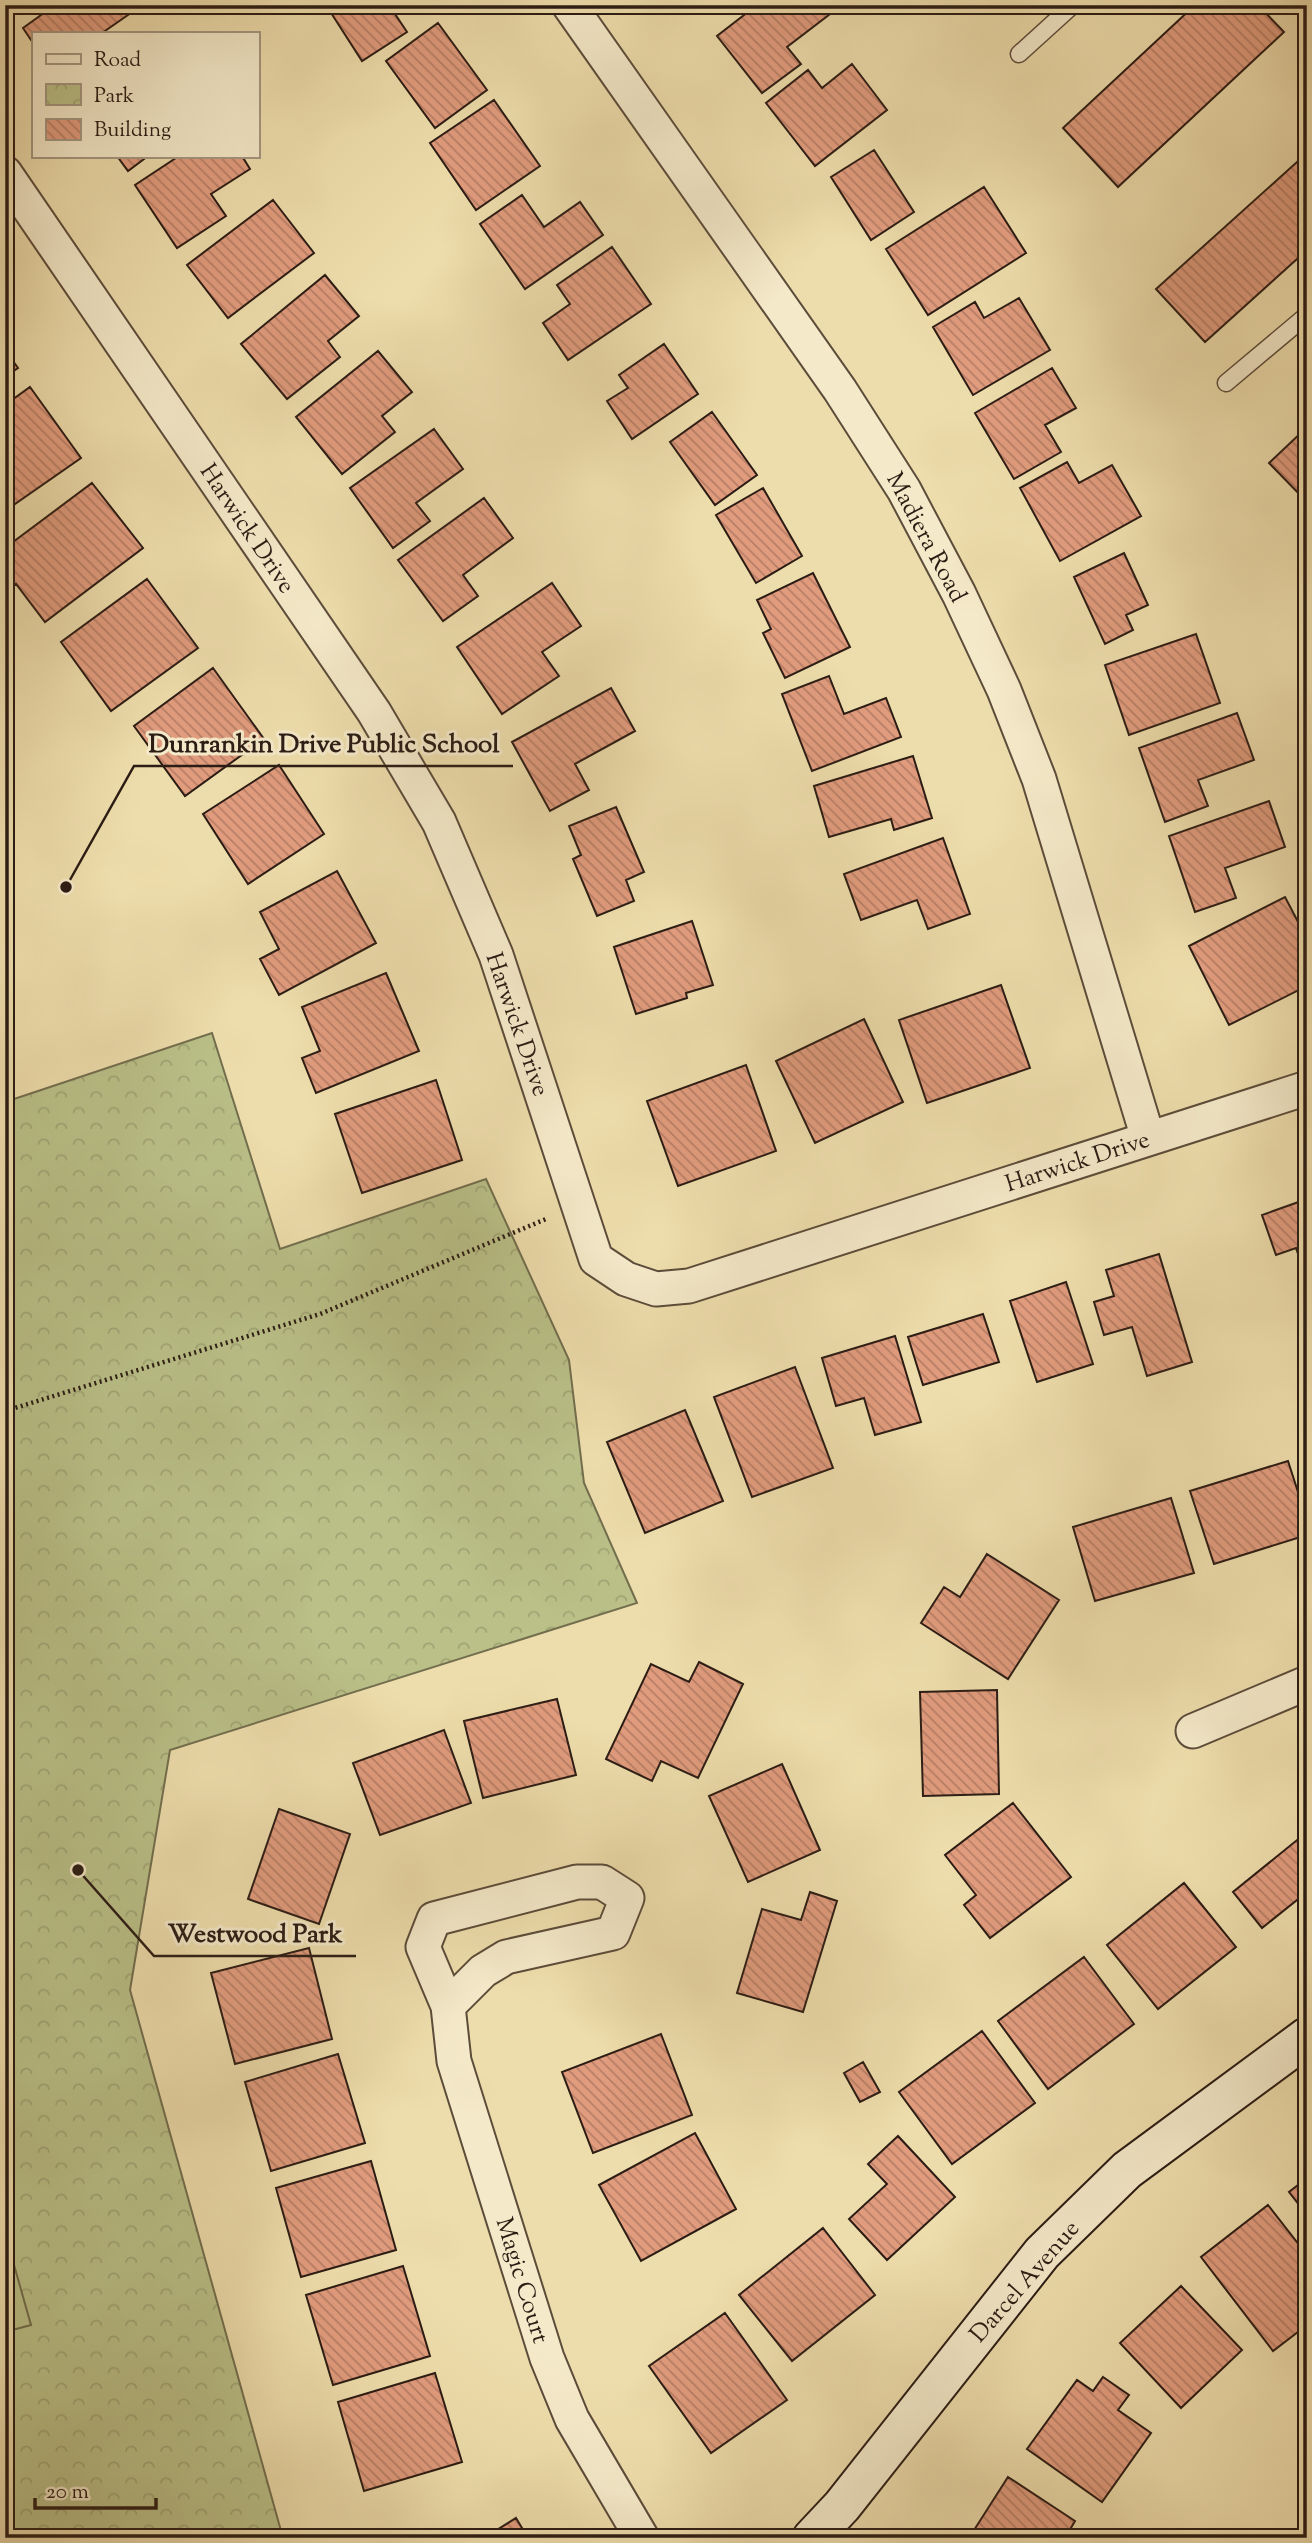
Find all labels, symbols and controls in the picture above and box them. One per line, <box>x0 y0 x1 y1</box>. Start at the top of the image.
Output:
legend <box>32 32 259 158</box>
text: Road <box>94 46 141 76</box>
text: Park <box>94 82 135 112</box>
text: Building <box>94 116 171 146</box>
street label: Harwick Drive <box>190 457 302 601</box>
street label: Madiera Road <box>877 467 974 610</box>
callout: Dunrankin Drive Public School <box>134 719 513 766</box>
text: Dunrankin Drive Public School <box>149 727 500 764</box>
street label: Harwick Drive <box>476 948 557 1101</box>
street label: Harwick Drive <box>1001 1124 1154 1202</box>
callout: Westwood Park <box>154 1909 356 1956</box>
text: Westwood Park <box>168 1917 343 1954</box>
street label: Magic Court <box>486 2213 556 2348</box>
street label: Darcel Avenue <box>963 2214 1088 2351</box>
scale bar <box>35 2466 156 2510</box>
text: 20 m <box>46 2478 89 2508</box>

